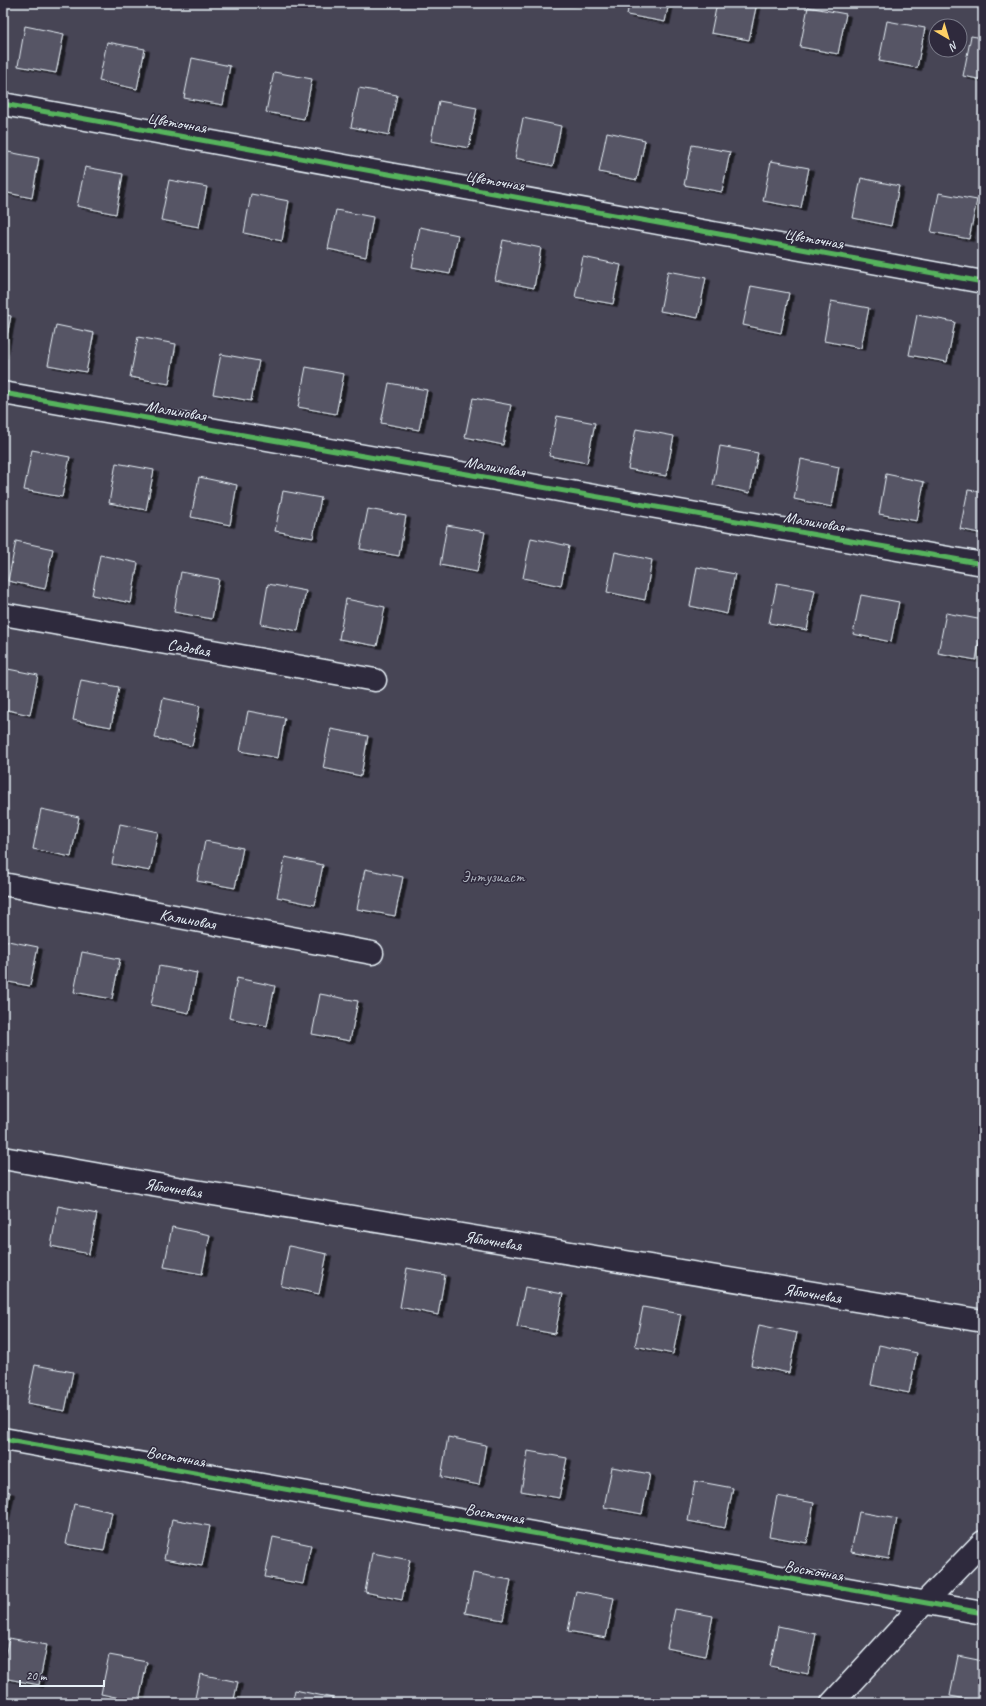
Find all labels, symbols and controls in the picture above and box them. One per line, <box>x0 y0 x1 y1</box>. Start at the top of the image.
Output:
north arrow <box>928 18 968 58</box>
text: N <box>945 38 961 55</box>
street label: Цветочная <box>146 108 209 138</box>
street label: Цветочная <box>464 166 527 196</box>
street label: Цветочная <box>783 224 846 254</box>
street label: Малиновая <box>144 396 208 426</box>
street label: Малиновая <box>463 452 527 482</box>
street label: Малиновая <box>782 507 846 537</box>
street label: Садовая <box>166 634 213 662</box>
park label: Энтузиаст <box>461 867 526 887</box>
street label: Калиновая <box>158 905 218 935</box>
street label: Яблочневая <box>143 1174 205 1203</box>
street label: Яблочневая <box>463 1227 524 1256</box>
street label: Яблочневая <box>782 1279 844 1309</box>
street label: Восточная <box>145 1442 208 1472</box>
street label: Восточная <box>464 1499 527 1529</box>
street label: Восточная <box>783 1556 846 1586</box>
scale bar <box>20 1662 104 1688</box>
text: 20 m <box>26 1668 48 1684</box>

